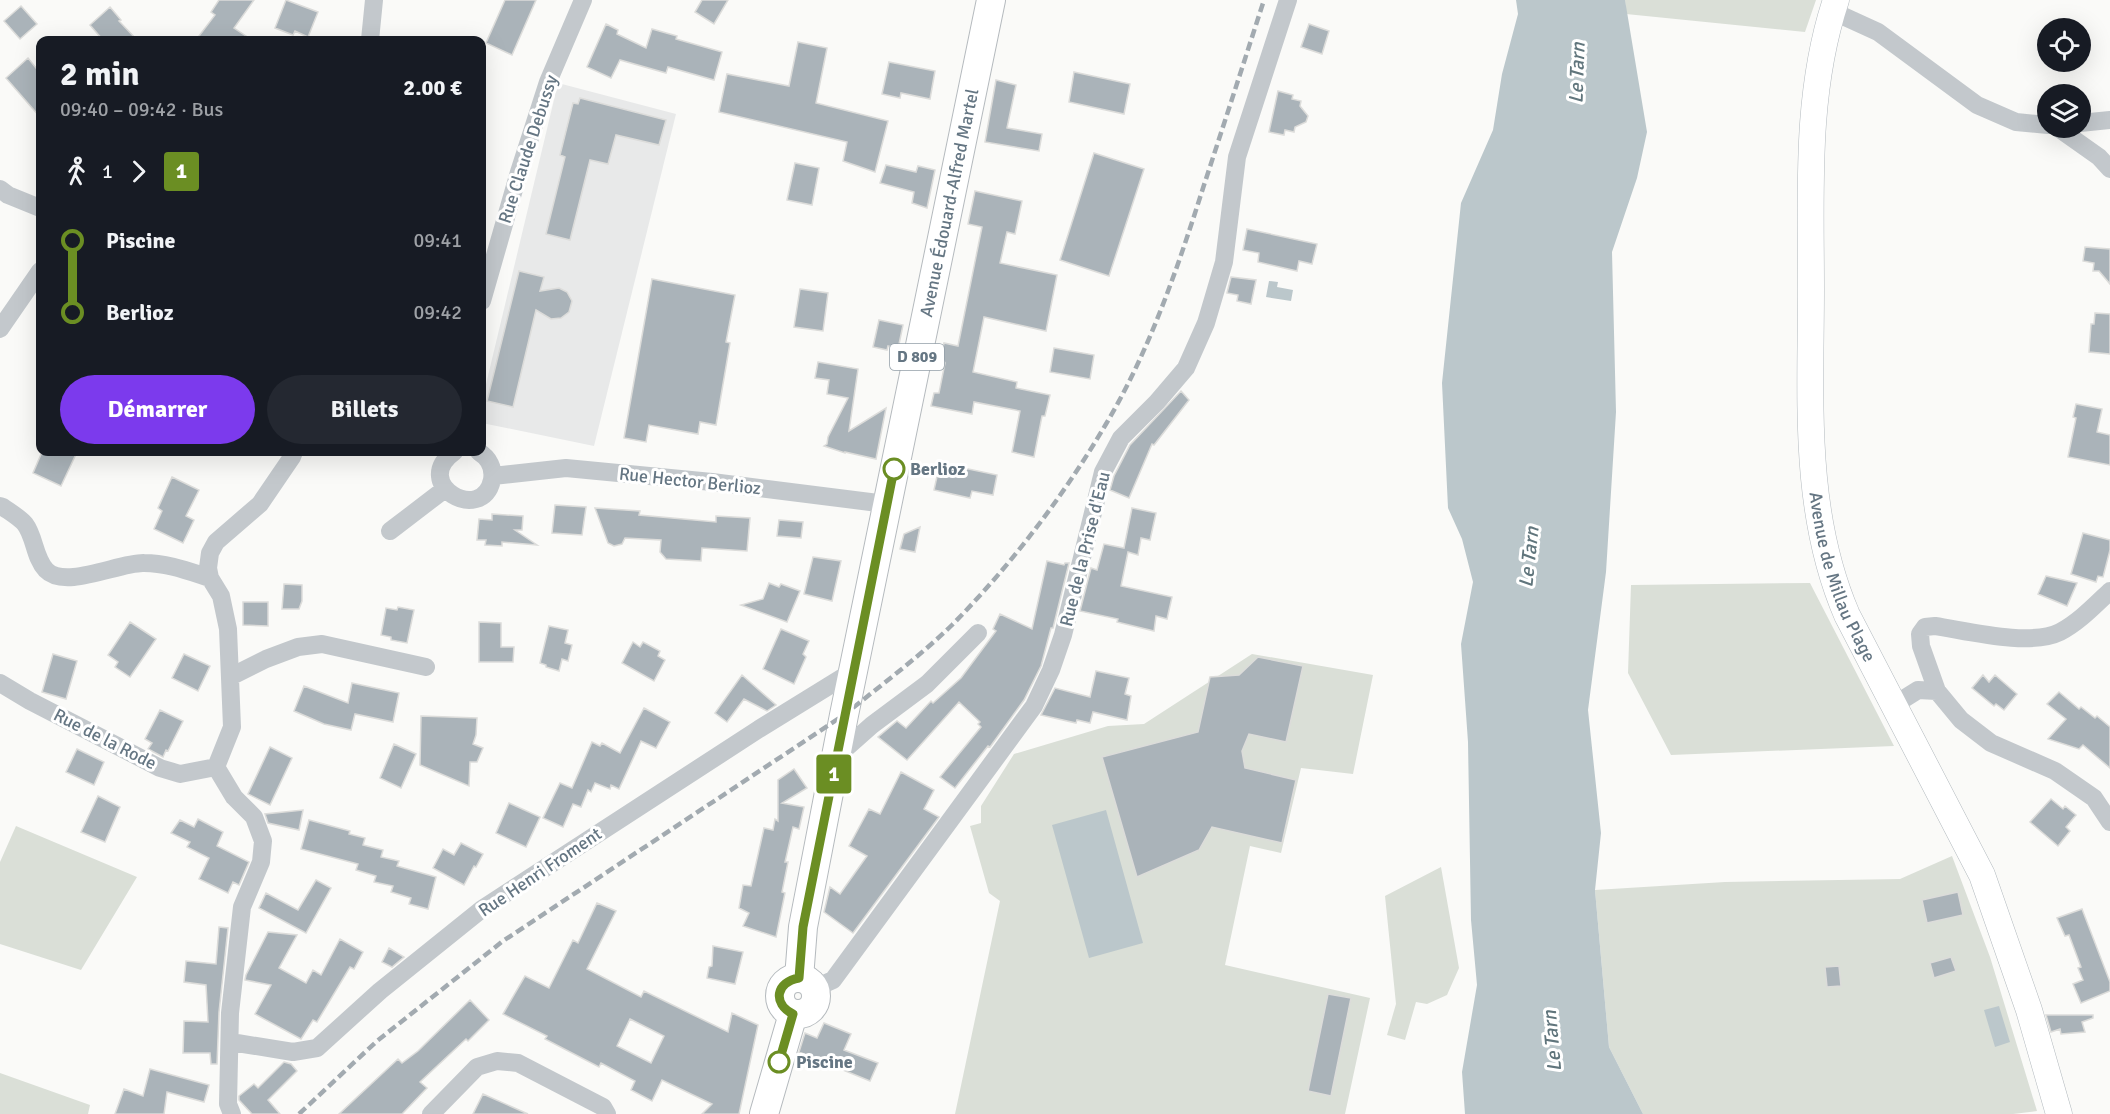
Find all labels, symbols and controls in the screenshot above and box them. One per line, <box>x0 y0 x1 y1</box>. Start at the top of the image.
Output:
map controls <box>2037 18 2091 138</box>
button: locate <box>2037 18 2091 72</box>
water label: Le Tarn <box>1563 41 1591 104</box>
text: 2 min <box>60 54 140 95</box>
street label: Rue Claude Debussy <box>494 71 563 226</box>
text: 2.00 € <box>403 74 462 101</box>
button: layers <box>2037 84 2091 138</box>
street label: Avenue Édouard-Alfred Martel <box>915 87 984 319</box>
text: 09:40 – 09:42 · Bus <box>60 97 223 122</box>
icon: walk <box>60 155 93 188</box>
icon: forward <box>122 155 155 188</box>
text: 1 <box>176 158 187 184</box>
text: 1 <box>102 159 113 184</box>
text: Piscine <box>106 227 175 254</box>
text: 09:41 <box>413 228 462 253</box>
text: Berlioz <box>106 299 174 326</box>
text: 09:42 <box>413 300 462 325</box>
road number: D 809 <box>890 344 944 370</box>
button: Démarrer <box>60 375 255 444</box>
button: Billets <box>267 375 462 444</box>
marker: Berlioz <box>883 458 905 480</box>
place label: Berlioz <box>910 458 965 480</box>
street label: Rue Hector Berlioz <box>618 463 762 499</box>
street label: Rue de la Prise d'Eau <box>1055 469 1115 629</box>
street label: Avenue de Millau Plage <box>1805 491 1880 666</box>
water label: Le Tarn <box>1513 524 1545 589</box>
street label: Rue de la Rode <box>50 704 160 774</box>
line badge: 1 <box>814 754 854 794</box>
text: 1 <box>828 761 840 787</box>
street label: Rue Henri Froment <box>474 823 606 921</box>
water label: Le Tarn <box>1537 1008 1567 1073</box>
marker: Piscine <box>768 1051 790 1073</box>
place label: Piscine <box>796 1051 853 1073</box>

